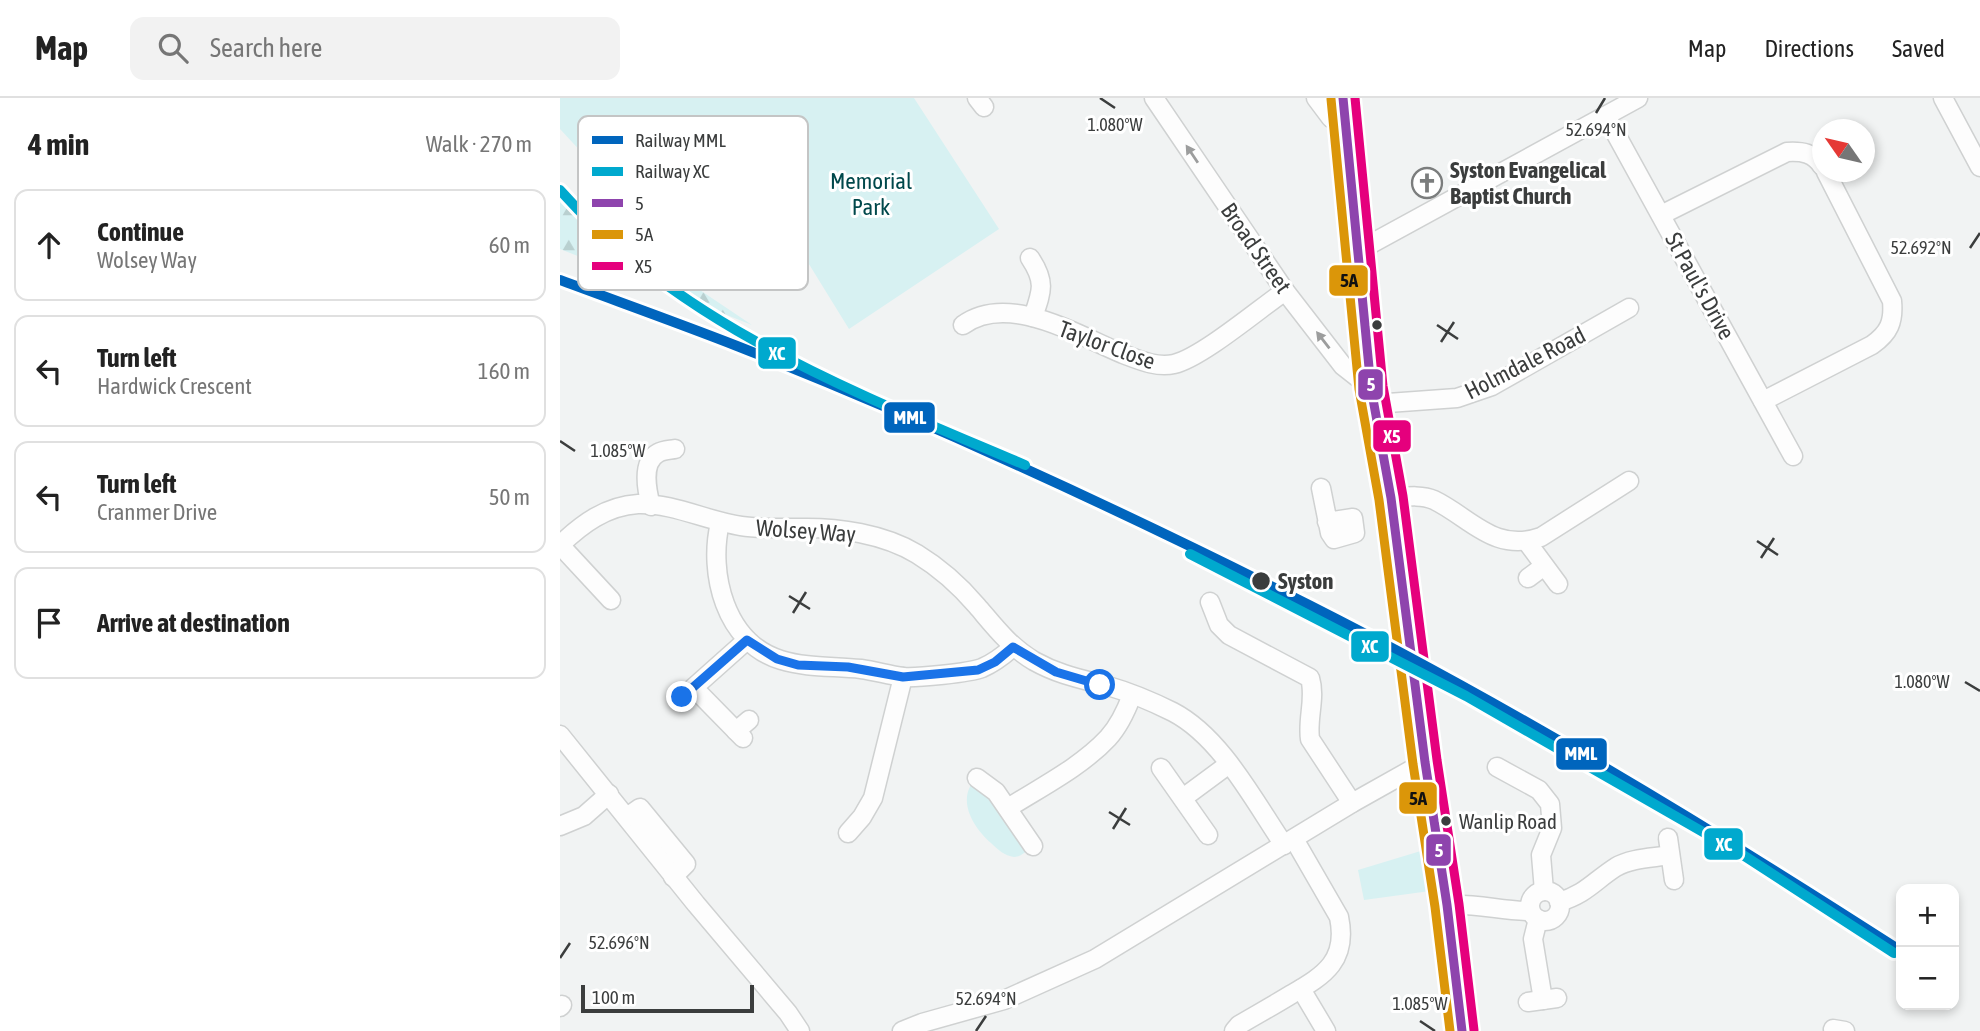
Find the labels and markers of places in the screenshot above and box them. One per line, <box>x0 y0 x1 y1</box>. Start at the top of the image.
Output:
place label: Syston Evangelical Baptist Church <box>1450 157 1607 209</box>
church icon: Syston Evangelical Baptist Church <box>1410 166 1444 200</box>
unlabelled marker <box>1370 318 1384 332</box>
place label: Syston <box>1278 568 1333 594</box>
marker: Syston <box>1250 570 1272 592</box>
place label: Wanlip Road <box>1459 809 1557 833</box>
marker: Wanlip Road <box>1439 814 1453 828</box>

